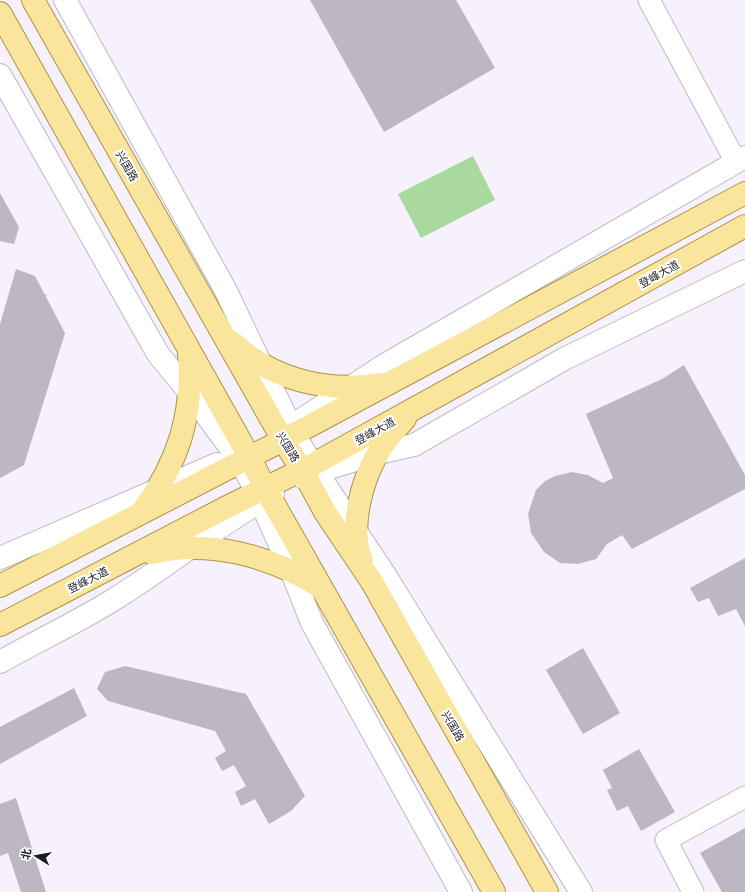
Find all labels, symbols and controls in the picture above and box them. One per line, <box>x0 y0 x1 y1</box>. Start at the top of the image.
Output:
street label: 兴国路 <box>114 148 141 183</box>
street label: 登峰大道 <box>636 257 681 290</box>
street label: 登峰大道 <box>352 414 397 447</box>
street label: 兴国路 <box>274 429 302 464</box>
street label: 登峰大道 <box>65 564 110 595</box>
street label: 兴国路 <box>440 708 467 743</box>
north arrow <box>16 836 56 876</box>
text: 北 <box>18 847 33 861</box>

